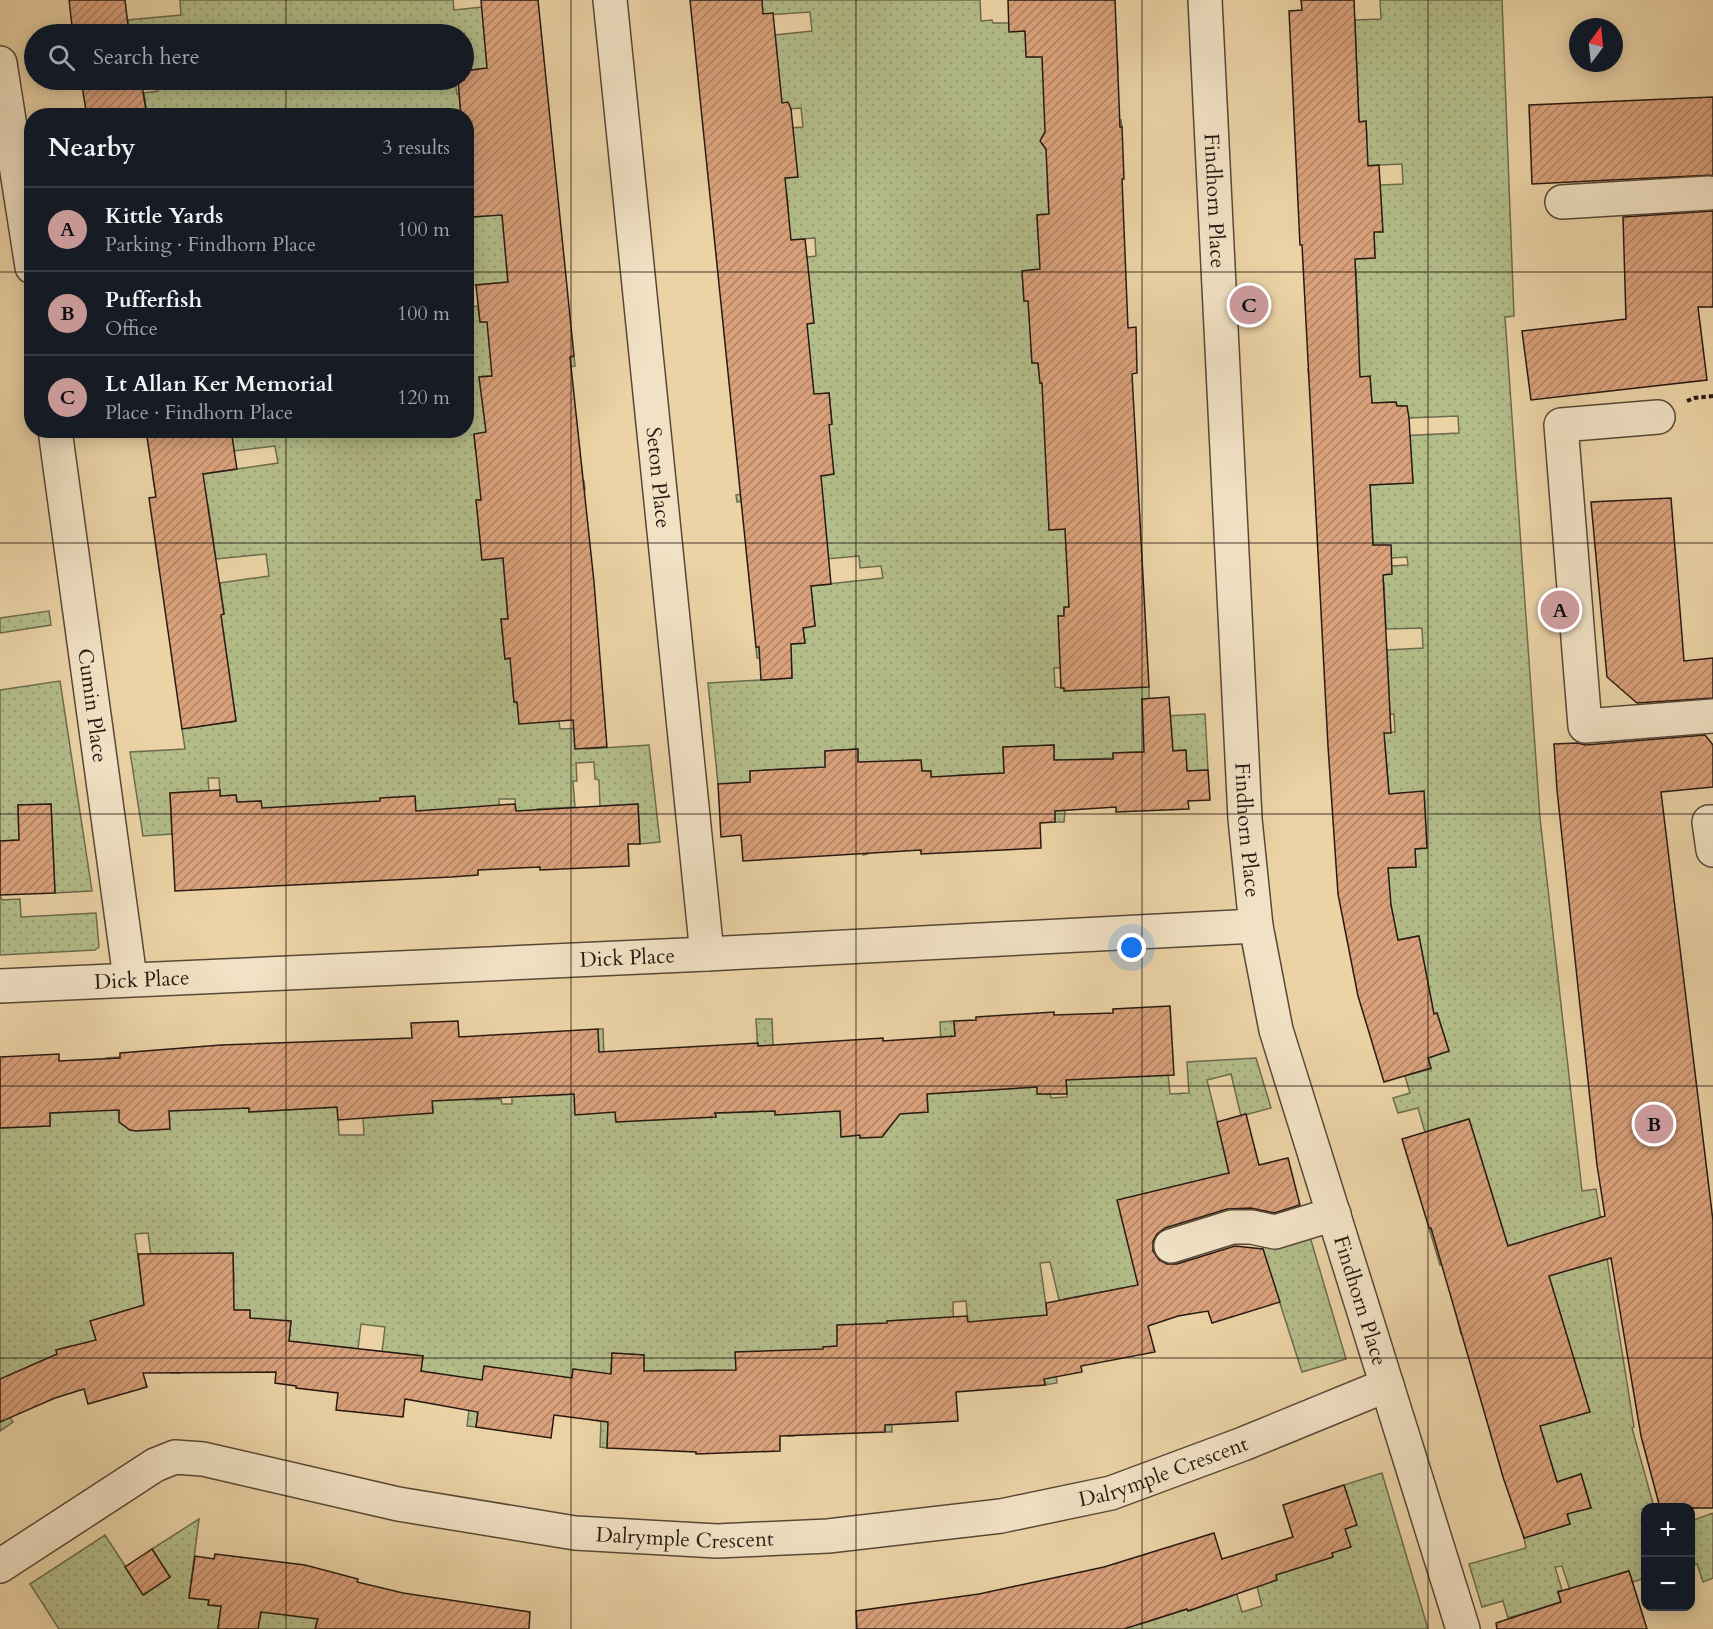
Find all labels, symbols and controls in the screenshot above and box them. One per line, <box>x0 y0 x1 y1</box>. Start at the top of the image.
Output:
north arrow <box>1569 18 1623 72</box>
search box <box>24 24 474 90</box>
icon: search <box>45 41 78 74</box>
text: Search here <box>93 42 200 72</box>
text: Nearby <box>48 130 136 165</box>
street label: Findhorn Place <box>1197 133 1233 269</box>
text: 3 results <box>382 134 450 161</box>
text: Kittle Yards <box>105 201 223 231</box>
text: A <box>60 216 75 243</box>
text: 100 m <box>397 216 450 243</box>
text: Parking · Findhorn Place <box>105 231 316 258</box>
pin: C <box>1230 282 1268 328</box>
text: Pufferfish <box>105 285 202 315</box>
text: B <box>60 300 75 327</box>
text: 100 m <box>397 300 450 327</box>
text: Office <box>105 315 158 342</box>
text: Lt Allan Ker Memorial <box>105 369 333 399</box>
text: C <box>60 384 75 411</box>
text: 120 m <box>397 384 450 411</box>
text: Place · Findhorn Place <box>105 399 293 426</box>
street label: Seton Place <box>639 426 678 530</box>
pin: A <box>1540 588 1580 632</box>
street label: Cumin Place <box>71 647 115 764</box>
street label: Findhorn Place <box>1228 762 1267 899</box>
your location <box>1117 933 1146 962</box>
street label: Dick Place <box>579 941 676 974</box>
street label: Dick Place <box>94 963 190 996</box>
pin: B <box>1634 1102 1674 1146</box>
street label: Findhorn Place <box>1327 1232 1394 1369</box>
street label: Dalrymple Crescent <box>1076 1429 1253 1514</box>
map controls <box>1641 1503 1695 1611</box>
button: + <box>1641 1503 1695 1557</box>
street label: Dalrymple Crescent <box>595 1520 775 1556</box>
button: − <box>1641 1557 1695 1611</box>

